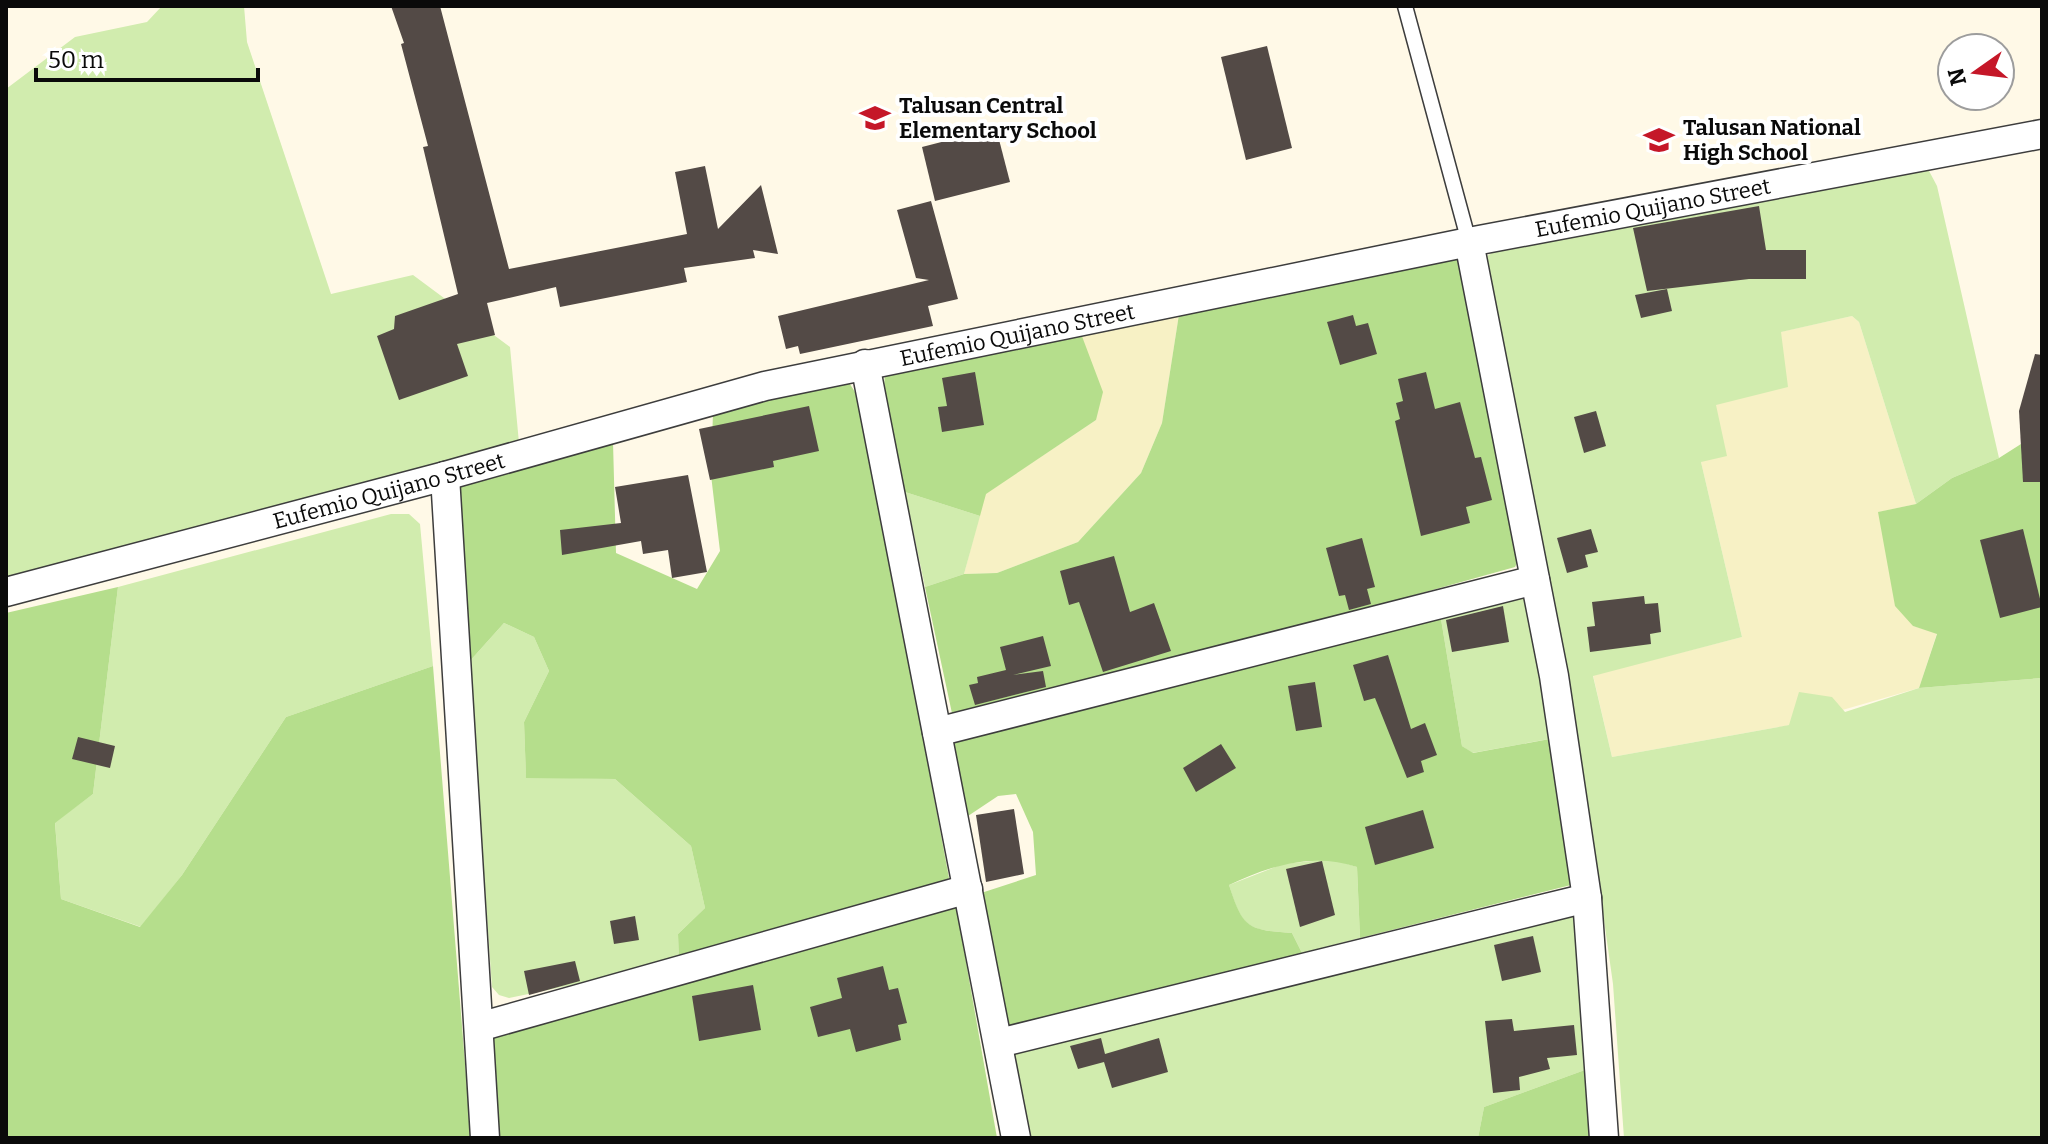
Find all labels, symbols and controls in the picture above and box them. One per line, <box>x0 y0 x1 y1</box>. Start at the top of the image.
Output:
scale bar <box>36 32 258 82</box>
north arrow <box>1936 32 2016 112</box>
text: 50 m <box>48 46 104 74</box>
text: N <box>1942 65 1972 88</box>
place label: Talusan Central Elementary School <box>899 92 1097 144</box>
school or university icon: Talusan Central Elementary School <box>858 101 892 135</box>
place label: Talusan National High School <box>1683 114 1861 166</box>
school or university icon: Talusan National High School <box>1642 123 1676 157</box>
street label: Eufemio Quijano Street <box>1533 172 1773 243</box>
street label: Eufemio Quijano Street <box>898 298 1137 372</box>
street label: Eufemio Quijano Street <box>270 447 508 535</box>

